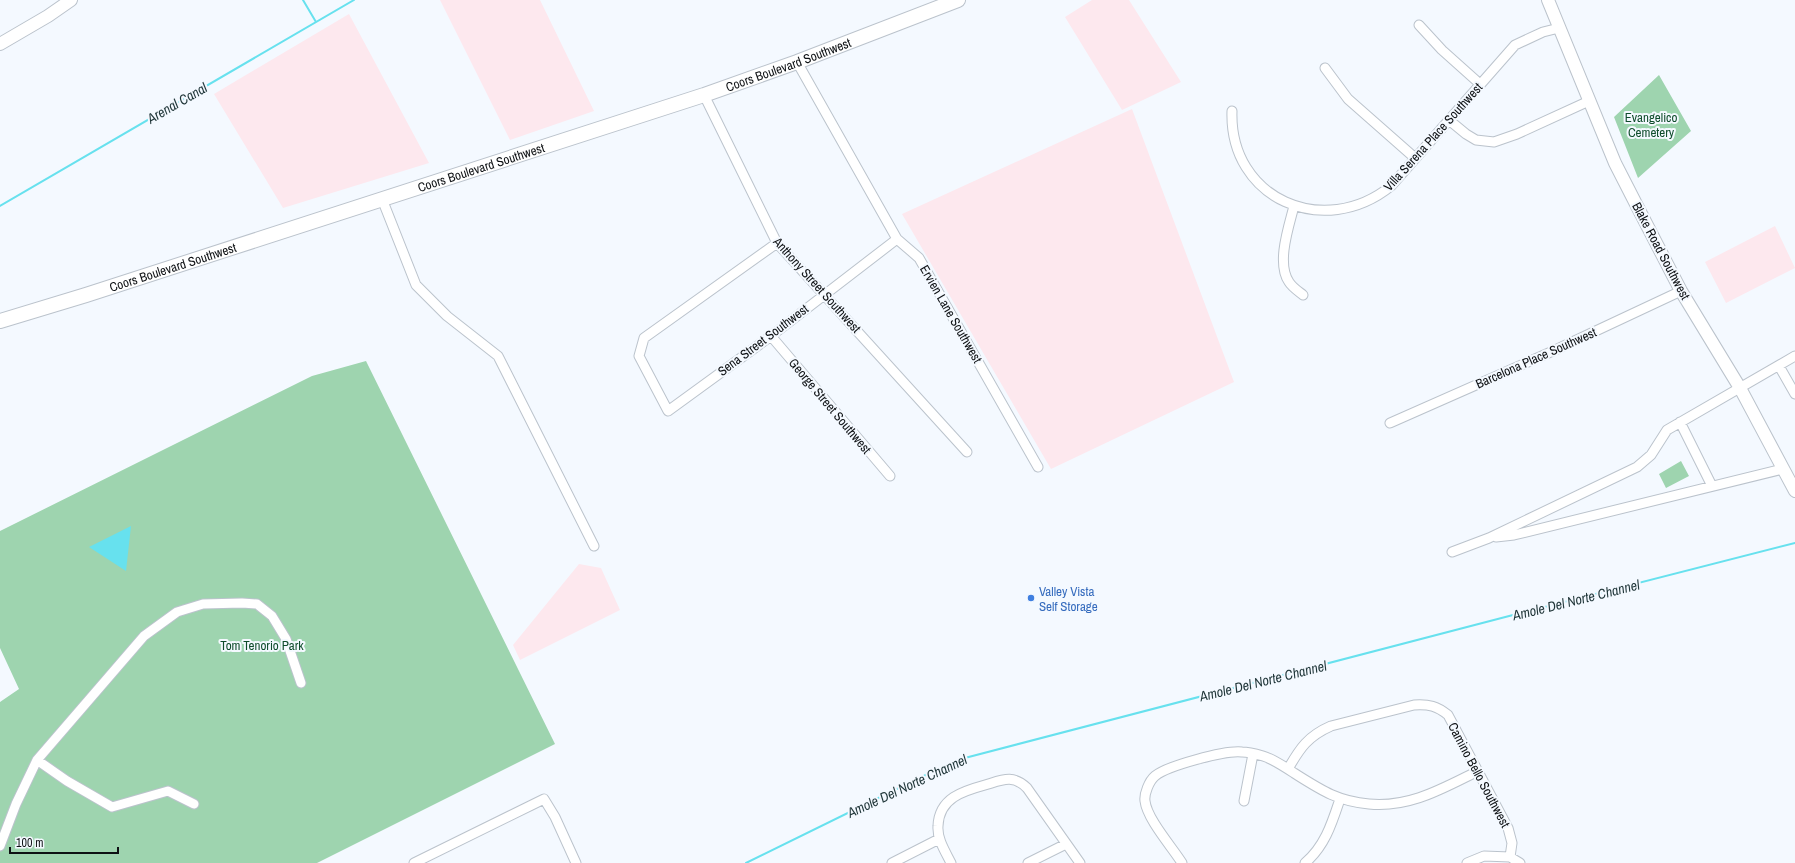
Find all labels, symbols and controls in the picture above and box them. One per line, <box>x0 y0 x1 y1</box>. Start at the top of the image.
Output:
street label: Coors Boulevard Southwest <box>723 34 853 95</box>
water label: Arenal Canal <box>143 78 211 128</box>
street label: Villa Serena Place Southwest <box>1380 79 1486 195</box>
park label: Evangelico Cemetery <box>1625 109 1677 141</box>
street label: Coors Boulevard Southwest <box>415 139 547 196</box>
street label: Blake Road Southwest <box>1628 199 1694 303</box>
street label: Anthony Street Southwest <box>769 233 865 337</box>
street label: Coors Boulevard Southwest <box>107 238 238 295</box>
street label: Ervien Lane Southwest <box>916 262 986 366</box>
street label: Sena Street Southwest <box>714 300 812 380</box>
street label: Barcelona Place Southwest <box>1473 324 1599 392</box>
street label: George Street Southwest <box>785 355 875 457</box>
water label: Amole Del Norte Channel <box>1510 575 1642 625</box>
place label: Valley Vista Self Storage <box>1039 583 1098 615</box>
marker: Valley Vista Self Storage <box>1026 593 1036 603</box>
park label: Tom Tenorio Park <box>220 637 304 654</box>
water label: Amole Del Norte Channel <box>1197 656 1329 706</box>
street label: Camino Bello Southwest <box>1444 719 1514 831</box>
water label: Amole Del Norte Channel <box>843 750 970 822</box>
scale bar <box>10 829 118 855</box>
text: 100 m <box>16 835 43 851</box>

